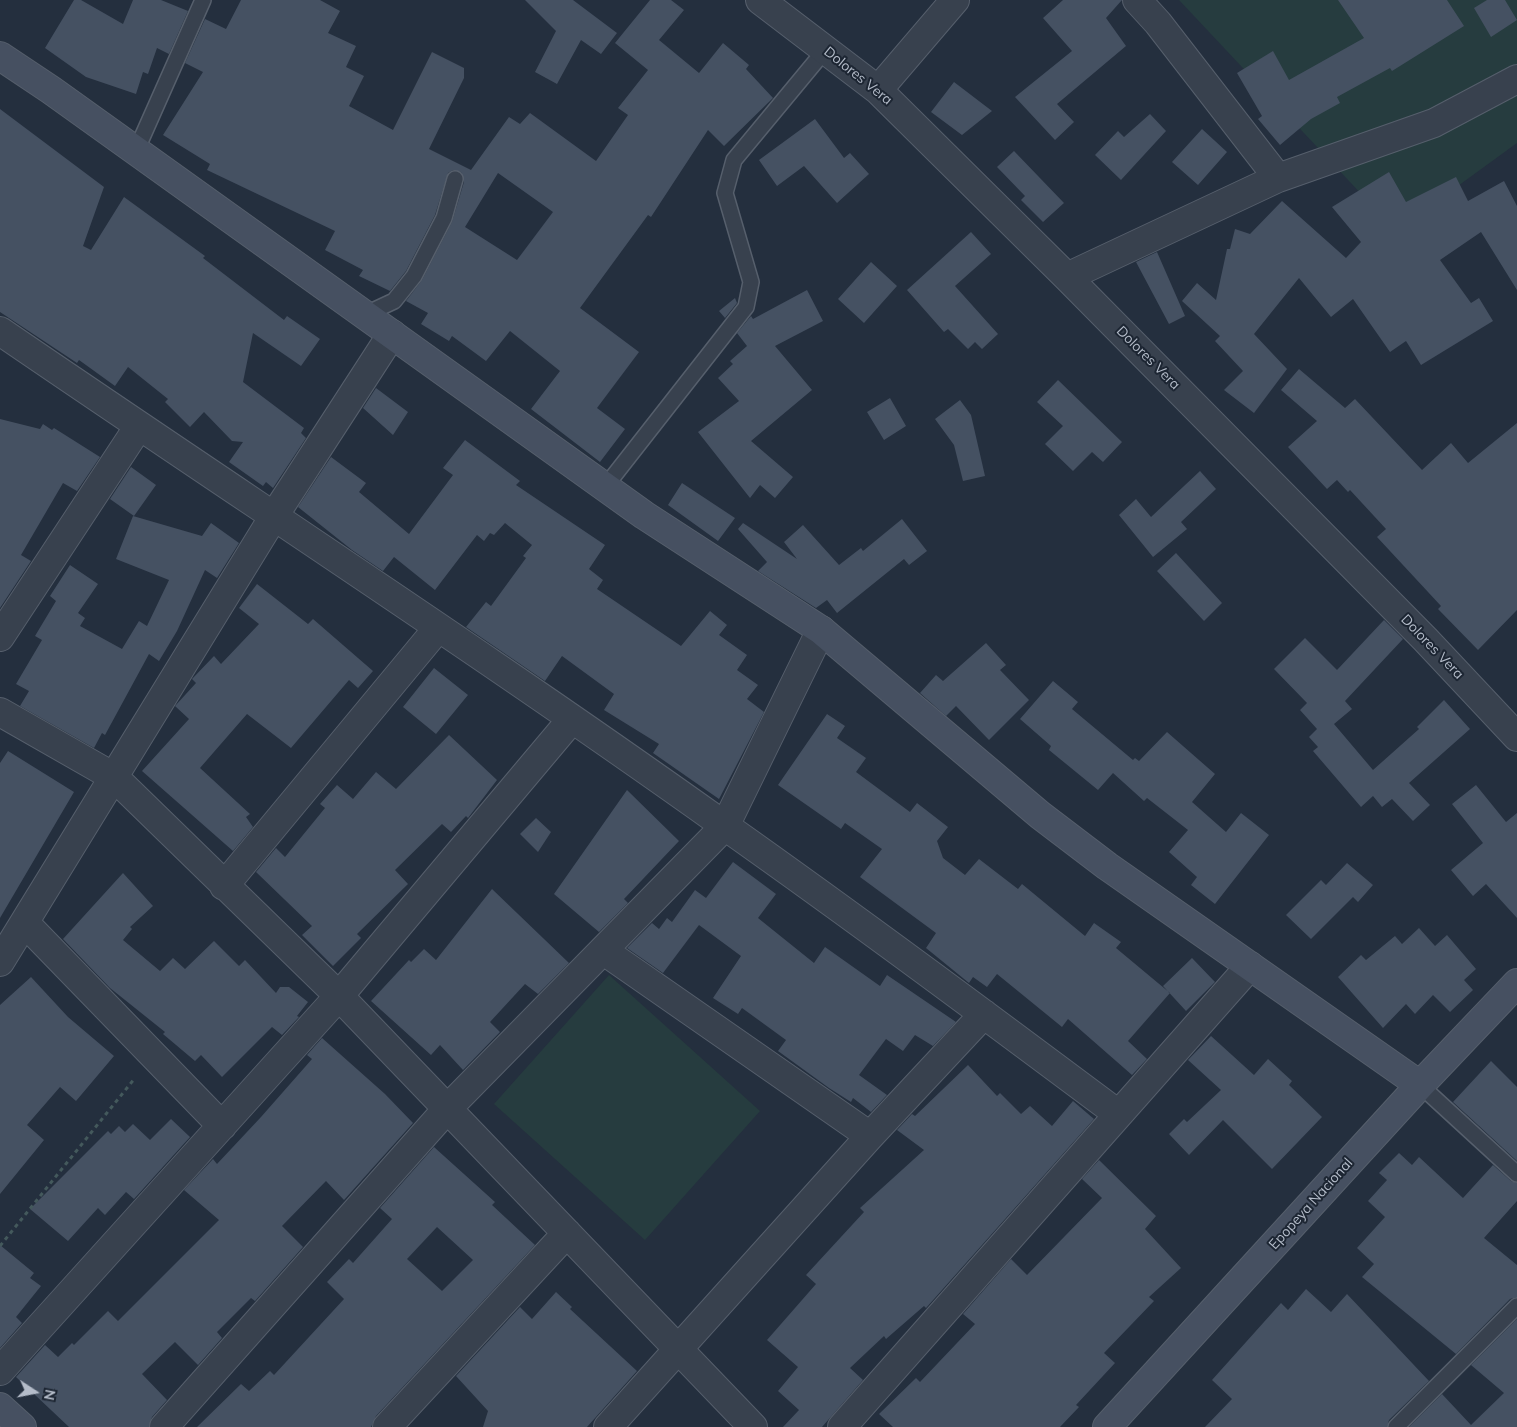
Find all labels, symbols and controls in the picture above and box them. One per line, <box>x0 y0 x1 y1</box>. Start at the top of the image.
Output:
street label: Dolores Vera <box>820 43 896 109</box>
street label: Dolores Vera <box>1113 323 1183 393</box>
street label: Dolores Vera <box>1397 611 1467 683</box>
street label: Epopeya Nacional <box>1266 1155 1356 1253</box>
north arrow <box>10 1367 60 1417</box>
text: N <box>40 1388 60 1402</box>

